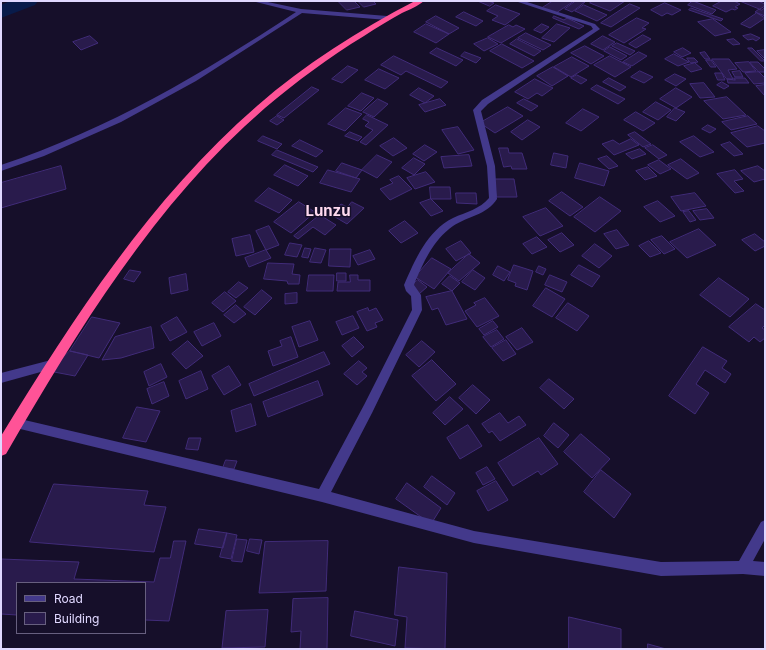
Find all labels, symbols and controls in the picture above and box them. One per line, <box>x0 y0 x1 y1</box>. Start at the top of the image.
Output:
district label: Lunzu <box>305 202 351 220</box>
legend <box>16 582 146 634</box>
text: Road <box>54 591 83 606</box>
text: Building <box>54 611 99 626</box>

